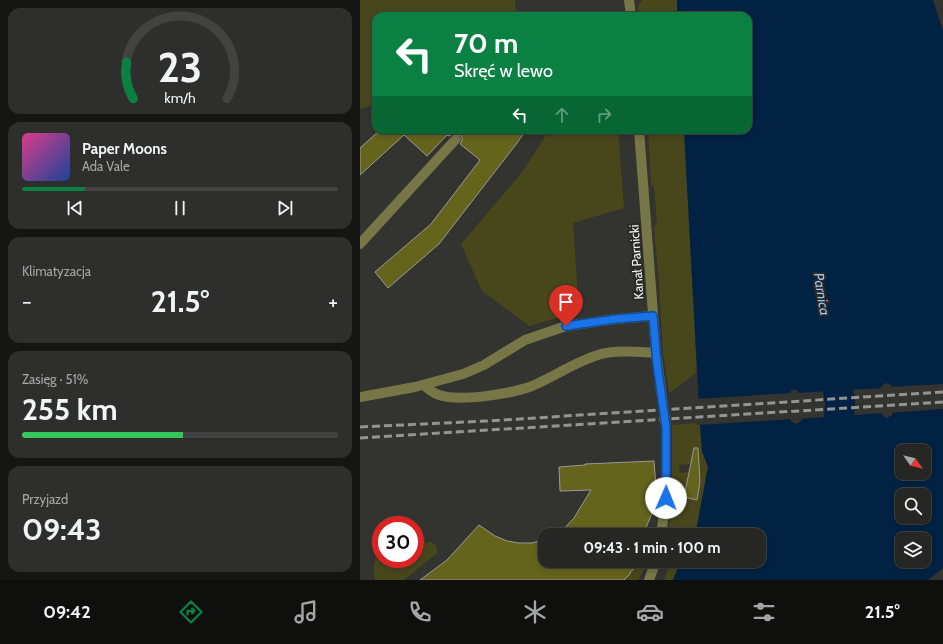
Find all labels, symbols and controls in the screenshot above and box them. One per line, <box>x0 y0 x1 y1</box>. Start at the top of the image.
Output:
text: 70 m <box>454 26 518 60</box>
icon: left <box>388 28 440 80</box>
text: 23 <box>158 42 202 92</box>
text: Skręć w lewo <box>454 60 553 82</box>
text: km/h <box>164 89 196 107</box>
icon: left <box>509 104 531 126</box>
icon: ahead <box>551 104 573 126</box>
icon: right <box>593 104 615 126</box>
text: Paper Moons <box>82 140 167 158</box>
text: Ada Vale <box>82 158 130 174</box>
icon: previous <box>64 197 86 219</box>
icon: pause <box>169 197 191 219</box>
icon: next <box>274 197 296 219</box>
street label: Kanał Parnicki <box>625 224 647 300</box>
text: Klimatyzacja <box>22 263 91 279</box>
water label: Parnica <box>810 271 834 317</box>
text: 21.5° <box>151 283 209 320</box>
pin <box>549 285 583 326</box>
text: − <box>22 288 32 315</box>
text: + <box>328 288 338 315</box>
icon: arrive <box>555 291 577 313</box>
text: Zasięg · 51% <box>22 371 88 387</box>
text: 255 km <box>22 391 117 428</box>
north arrow <box>895 444 931 480</box>
map controls <box>895 444 931 568</box>
position arrow <box>645 477 687 519</box>
button: search <box>895 488 931 524</box>
text: Przyjazd <box>22 491 68 507</box>
text: 09:43 <box>22 511 102 548</box>
speed limit sign: 30 <box>372 516 424 568</box>
button: layers <box>895 532 931 568</box>
text: 09:43 · 1 min · 100 m <box>583 539 721 557</box>
icon: directions <box>177 598 205 626</box>
icon: music <box>292 598 320 626</box>
icon: phone <box>406 598 434 626</box>
icon: climate <box>521 598 549 626</box>
icon: car <box>636 598 664 626</box>
icon: filters <box>750 598 778 626</box>
text: 09:42 <box>43 601 91 623</box>
text: 21.5° <box>865 601 900 623</box>

